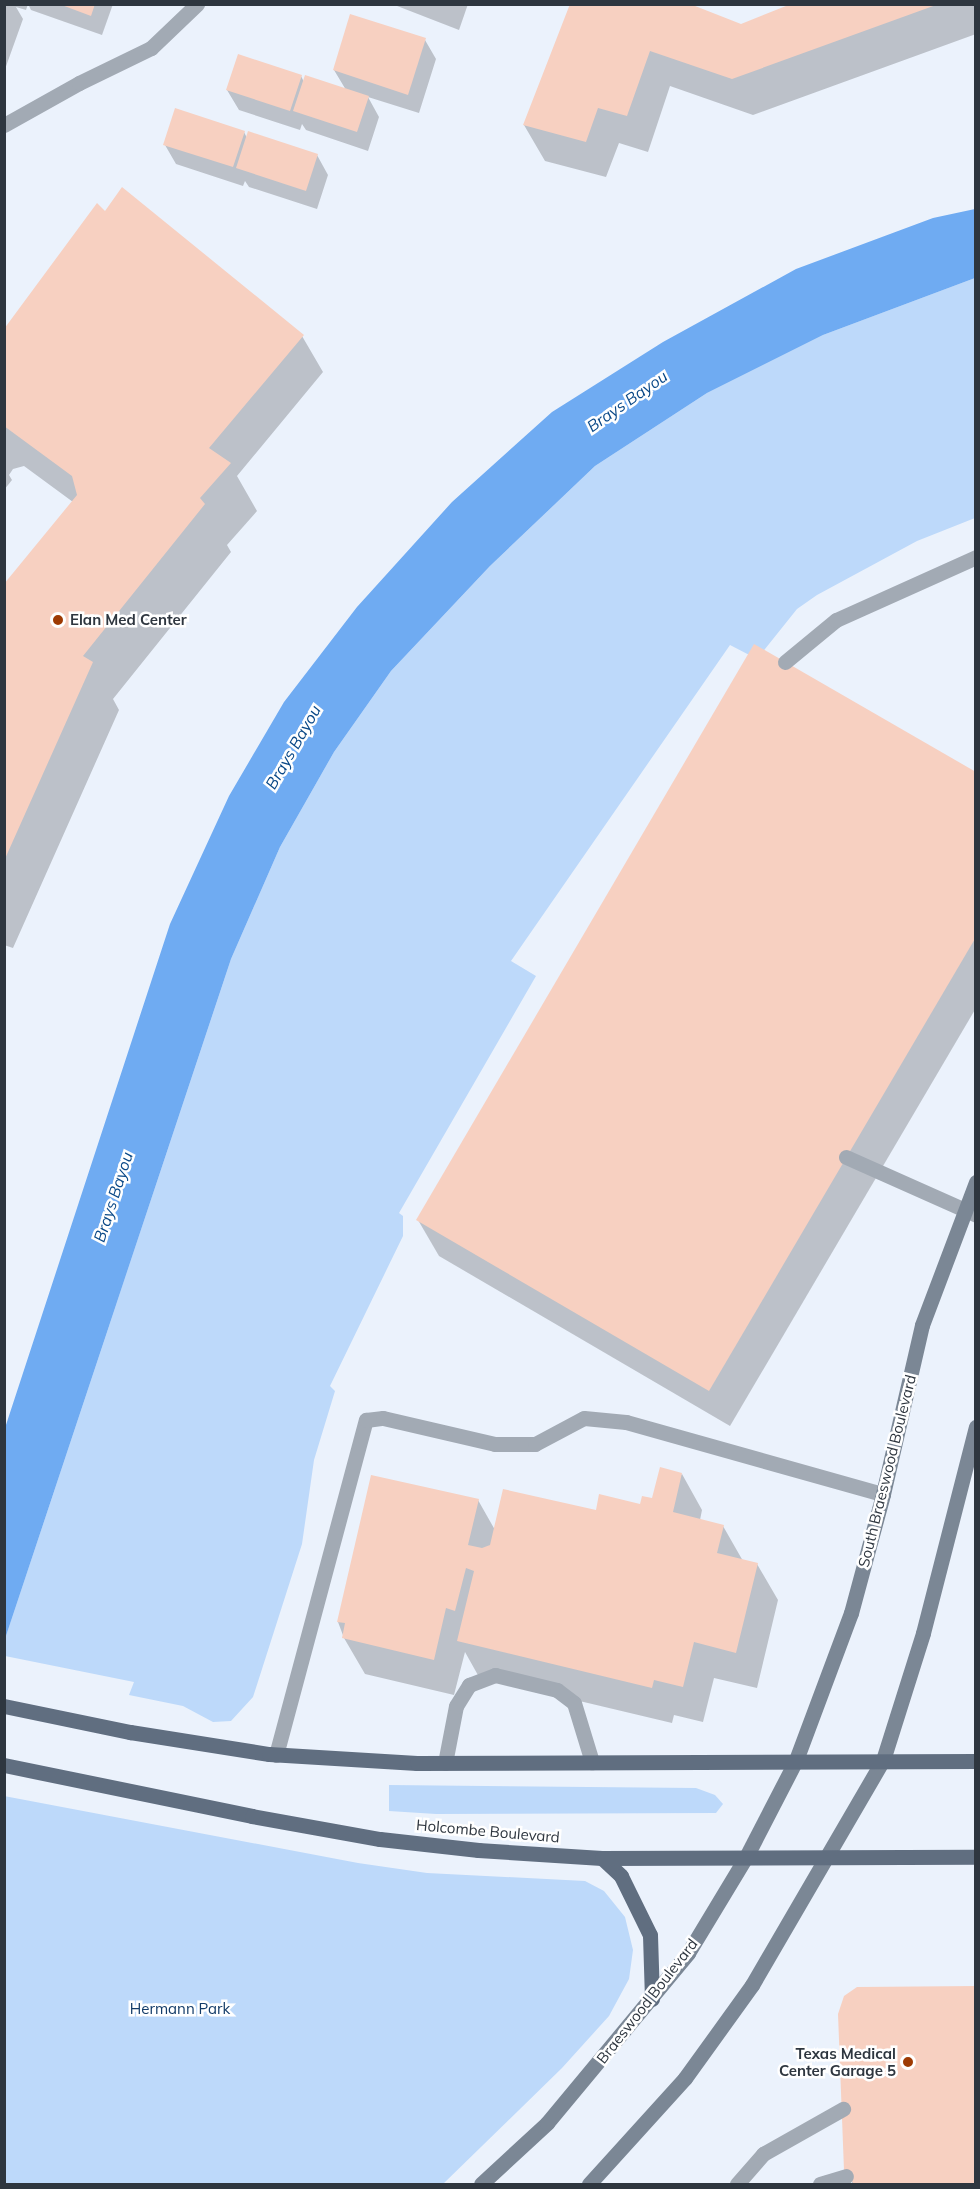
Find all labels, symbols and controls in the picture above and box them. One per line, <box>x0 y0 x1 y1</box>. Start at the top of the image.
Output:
water label: Brays Bayou <box>583 366 671 436</box>
place label: Elan Med Center <box>70 611 187 629</box>
marker: Elan Med Center <box>51 613 65 627</box>
water label: Brays Bayou <box>261 702 325 792</box>
water label: Brays Bayou <box>89 1149 137 1245</box>
street label: South Braeswood Boulevard <box>854 1373 920 1569</box>
street label: Holcombe Boulevard <box>416 1816 560 1846</box>
street label: Braeswood Boulevard <box>593 1935 701 2067</box>
park label: Hermann Park <box>130 2000 230 2018</box>
place label: Texas Medical Center Garage 5 <box>779 2044 896 2079</box>
marker: Texas Medical Center Garage 5 <box>901 2055 915 2069</box>

